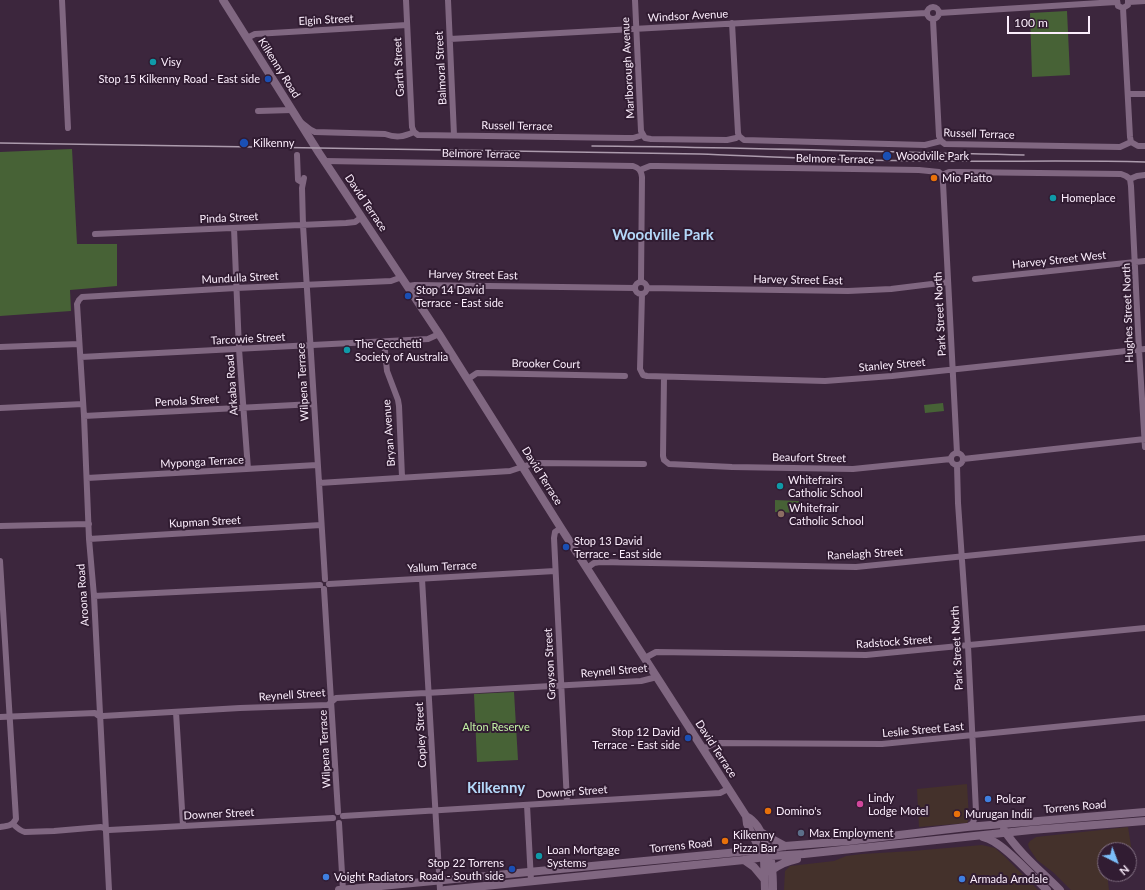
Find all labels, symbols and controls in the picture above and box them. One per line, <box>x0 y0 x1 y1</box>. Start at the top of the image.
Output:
street label: Windsor Avenue <box>647 7 729 25</box>
scale bar <box>1009 8 1092 34</box>
street label: Elgin Street <box>298 12 354 28</box>
text: 100 m <box>1014 15 1048 30</box>
street label: Marlborough Avenue <box>619 17 637 119</box>
street label: Balmoral Street <box>432 31 450 105</box>
street label: Kilkenny Road <box>255 35 303 101</box>
street label: Garth Street <box>391 37 407 97</box>
place label: Visy <box>161 55 181 69</box>
marker: Visy <box>148 57 158 67</box>
place label: Stop 15 Kilkenny Road - East side <box>99 72 260 86</box>
marker: Stop 15 Kilkenny Road - East side <box>263 74 273 84</box>
street label: Russell Terrace <box>481 119 553 133</box>
street label: Russell Terrace <box>943 126 1015 142</box>
place label: Kilkenny <box>253 136 294 150</box>
marker: Kilkenny <box>238 137 250 149</box>
street label: Belmore Terrace <box>442 147 520 161</box>
place label: Woodville Park <box>896 149 969 163</box>
marker: Woodville Park <box>881 150 893 162</box>
street label: Belmore Terrace <box>796 152 874 166</box>
place label: Mio Piatto <box>942 171 992 185</box>
street label: David Terrace <box>342 172 390 234</box>
marker: Mio Piatto <box>929 173 939 183</box>
place label: Homeplace <box>1061 191 1116 205</box>
marker: Homeplace <box>1048 193 1058 203</box>
street label: Pinda Street <box>199 210 259 226</box>
district label: Woodville Park <box>612 226 714 244</box>
street label: Harvey Street West <box>1011 249 1107 271</box>
street label: Hughes Street North <box>1120 263 1136 363</box>
street label: Harvey Street East <box>428 268 518 282</box>
street label: Mundulla Street <box>201 269 279 287</box>
street label: Park Street North <box>931 271 949 357</box>
street label: Harvey Street East <box>753 273 843 287</box>
place label: Stop 14 David Terrace - East side <box>416 283 504 309</box>
marker: Stop 14 David Terrace - East side <box>403 291 413 301</box>
street label: Tarcowie Street <box>210 330 286 348</box>
place label: The Cecchetti Society of Australia <box>355 337 448 363</box>
street label: Wilpena Terrace <box>294 343 312 421</box>
marker: The Cecchetti Society of Australia <box>342 345 352 355</box>
street label: Arkaba Road <box>223 354 241 416</box>
street label: Stanley Street <box>858 356 926 374</box>
street label: Brooker Court <box>512 357 580 371</box>
street label: Penola Street <box>155 393 219 409</box>
street label: Bryan Avenue <box>380 399 398 467</box>
street label: David Terrace <box>519 444 565 508</box>
street label: Beaufort Street <box>772 451 846 465</box>
street label: Myponga Terrace <box>160 453 244 471</box>
place label: Whitefrairs Catholic School <box>788 473 863 499</box>
marker: Whitefrairs Catholic School <box>775 481 785 491</box>
place label: Whitefrair Catholic School <box>789 501 864 527</box>
marker: Whitefrair Catholic School <box>776 509 786 519</box>
street label: Kupman Street <box>169 514 241 530</box>
place label: Stop 13 David Terrace - East side <box>574 534 662 560</box>
marker: Stop 13 David Terrace - East side <box>561 542 571 552</box>
street label: Ranelagh Street <box>827 545 903 563</box>
street label: Yallum Terrace <box>407 559 477 575</box>
street label: Aroona Road <box>74 563 92 627</box>
street label: Park Street North <box>948 605 966 691</box>
street label: Grayson Street <box>542 628 558 700</box>
street label: Radstock Street <box>856 633 932 651</box>
street label: Reynell Street <box>580 662 648 680</box>
street label: Reynell Street <box>258 686 326 704</box>
street label: Copley Street <box>413 702 429 768</box>
street label: Wilpena Terrace <box>316 710 334 788</box>
street label: David Terrace <box>692 718 740 780</box>
park label: Alton Reserve <box>462 720 530 734</box>
street label: Leslie Street East <box>882 720 964 740</box>
place label: Stop 12 David Terrace - East side <box>592 725 680 751</box>
marker: Stop 12 David Terrace - East side <box>683 733 693 743</box>
district label: Kilkenny <box>467 779 525 797</box>
street label: Downer Street <box>536 783 608 801</box>
place label: Lindy Lodge Motel <box>868 791 928 817</box>
place label: Polcar <box>996 792 1026 806</box>
marker: Polcar <box>983 794 993 804</box>
street label: Torrens Road <box>1043 798 1107 816</box>
marker: Lindy Lodge Motel <box>855 799 865 809</box>
place label: Domino's <box>776 804 821 818</box>
street label: Downer Street <box>183 806 255 822</box>
marker: Domino's <box>763 806 773 816</box>
place label: Murugan Indii <box>965 807 1032 821</box>
marker: Murugan Indii <box>952 809 962 819</box>
place label: Max Employment <box>809 826 893 840</box>
place label: Kilkenny Pizza Bar <box>733 828 777 854</box>
marker: Max Employment <box>796 828 806 838</box>
street label: Torrens Road <box>649 836 713 856</box>
marker: Kilkenny Pizza Bar <box>720 836 730 846</box>
north arrow <box>1097 842 1137 882</box>
place label: Loan Mortgage Systems <box>547 843 620 869</box>
marker: Loan Mortgage Systems <box>534 851 544 861</box>
place label: Stop 22 Torrens Road - South side <box>419 856 504 882</box>
text: N <box>1117 863 1132 878</box>
marker: Stop 22 Torrens Road - South side <box>507 864 517 874</box>
place label: Voight Radiators <box>334 870 413 884</box>
marker: Voight Radiators <box>321 872 331 882</box>
place label: Armada Arndale <box>970 872 1048 886</box>
marker: Armada Arndale <box>957 874 967 884</box>

